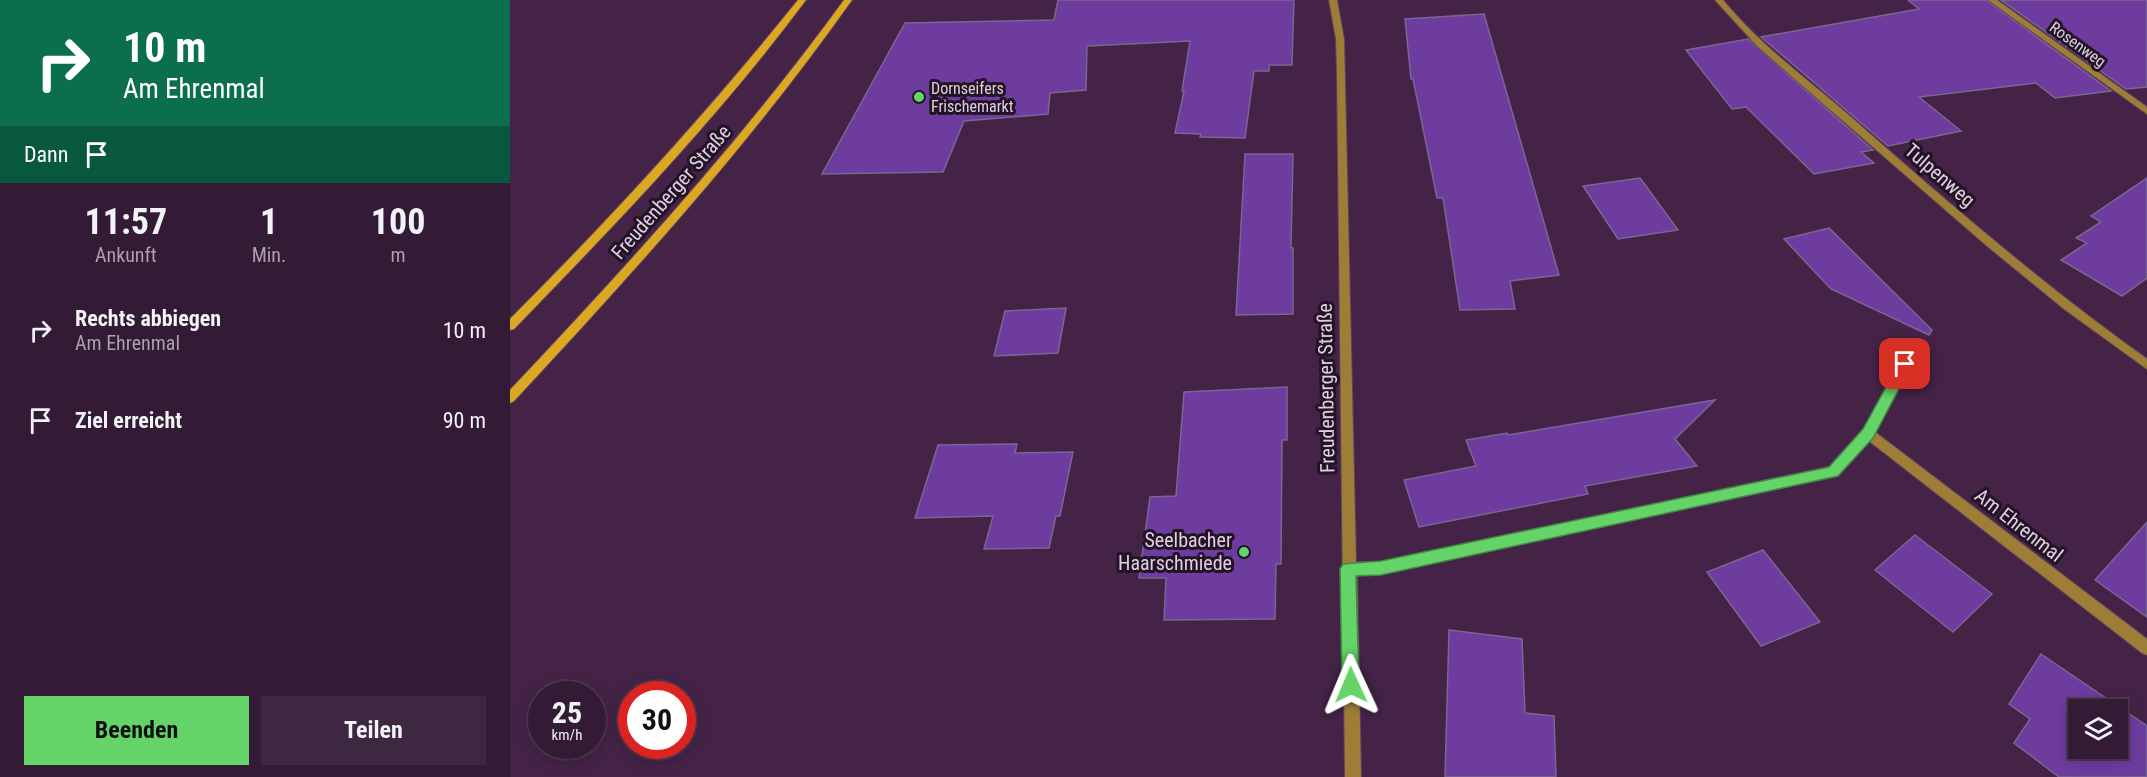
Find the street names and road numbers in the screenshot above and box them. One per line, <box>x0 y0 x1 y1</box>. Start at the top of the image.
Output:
street label: Rosenweg <box>2046 18 2110 71</box>
street label: Freudenberger Straße <box>606 120 736 264</box>
street label: Tulpenweg <box>1900 138 1980 212</box>
street label: Freudenberger Straße <box>1313 303 1339 473</box>
street label: Am Ehrenmal <box>1970 483 2068 567</box>

